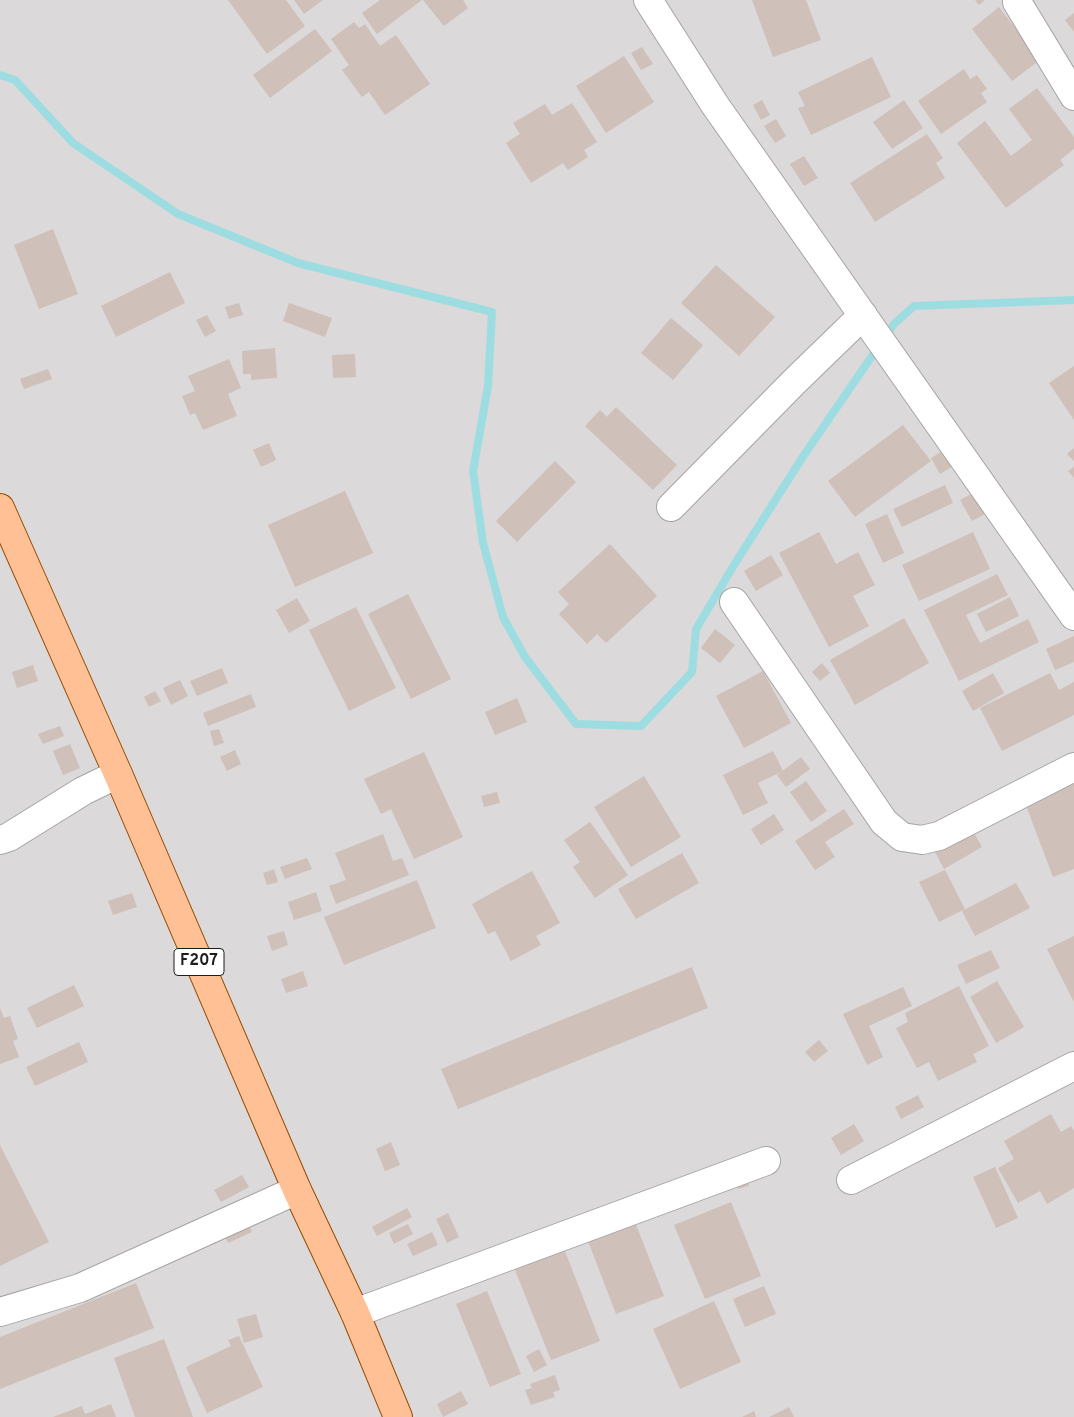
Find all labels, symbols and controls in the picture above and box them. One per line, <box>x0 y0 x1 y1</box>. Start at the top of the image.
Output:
road number: F207 <box>174 949 224 976</box>

